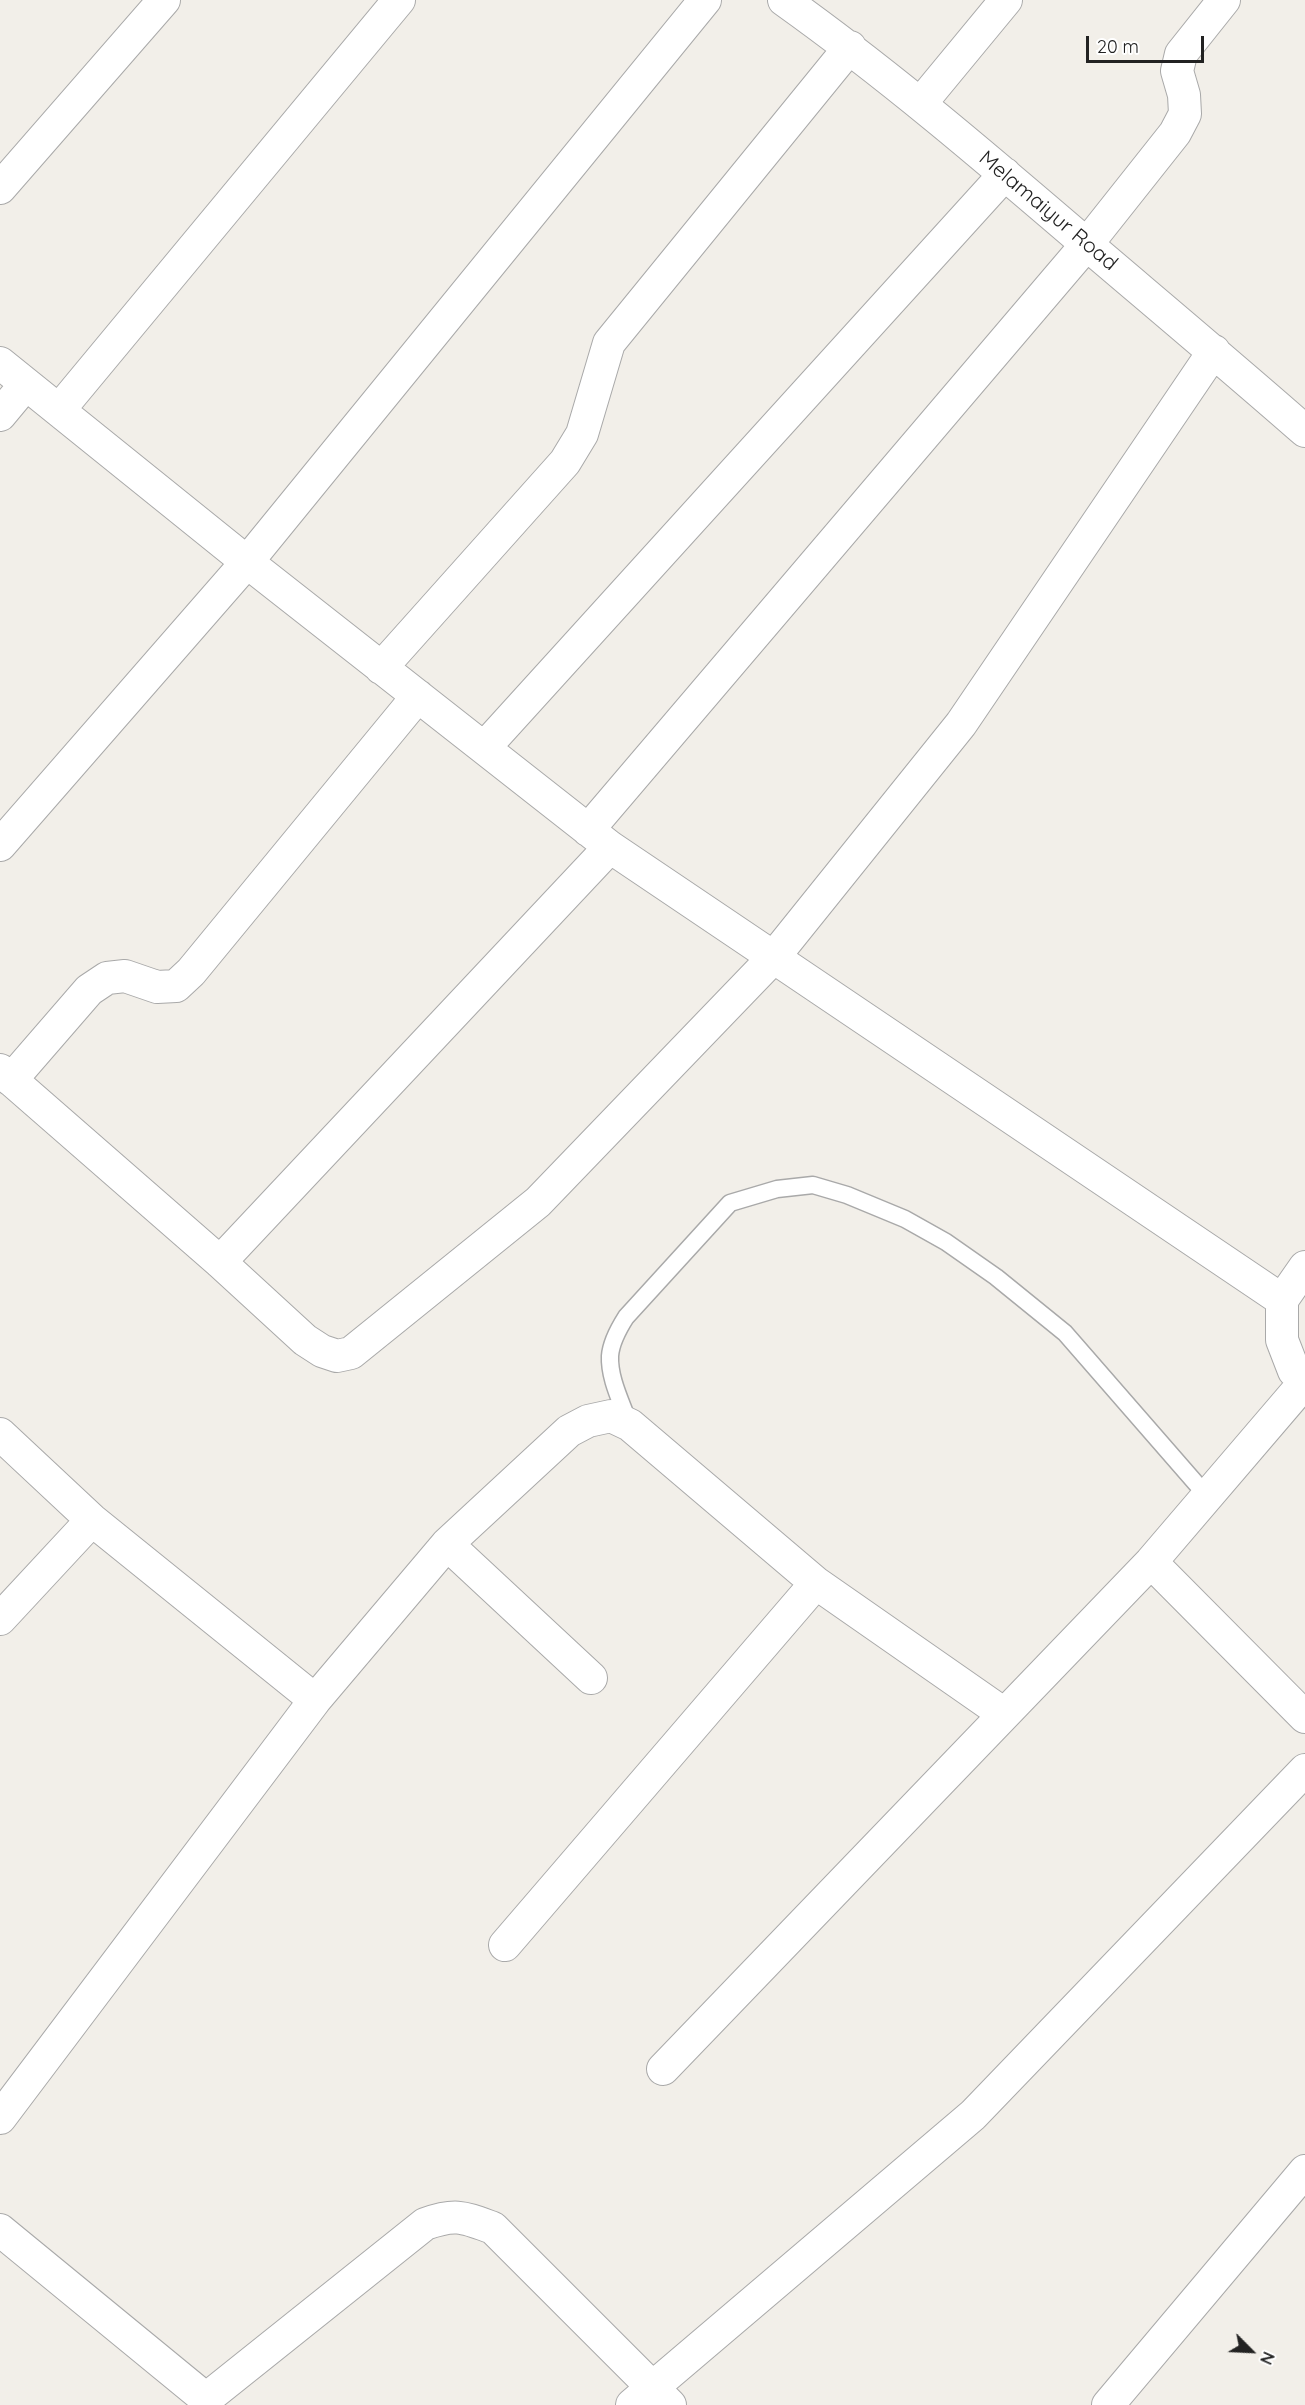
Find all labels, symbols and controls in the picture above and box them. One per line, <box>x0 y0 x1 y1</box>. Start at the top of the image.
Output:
scale bar <box>1089 24 1208 62</box>
text: 20 m <box>1097 35 1139 58</box>
street label: Melamaiyur Road <box>974 146 1122 276</box>
north arrow <box>1221 2321 1281 2381</box>
text: N <box>1256 2349 1279 2368</box>

